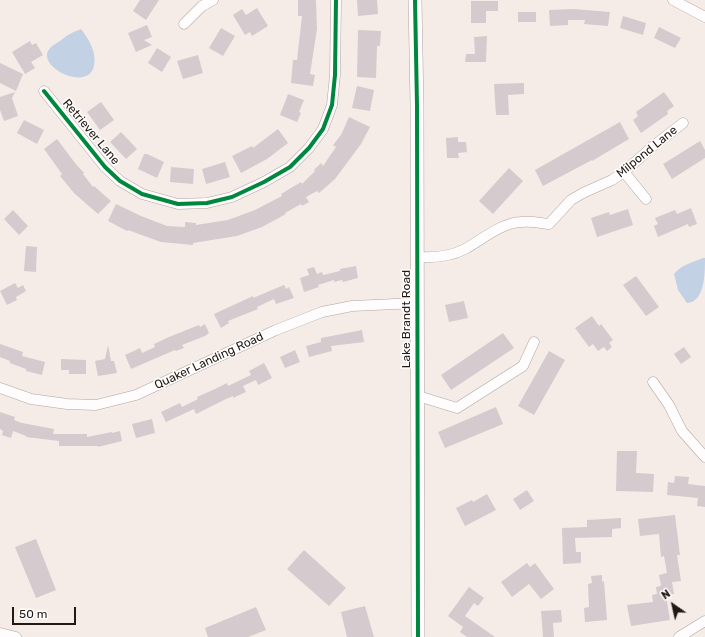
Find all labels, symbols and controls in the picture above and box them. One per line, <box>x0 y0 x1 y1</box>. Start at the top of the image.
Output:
street label: Retriever Lane <box>59 96 123 168</box>
street label: Milpond Lane <box>614 123 680 181</box>
street label: Lake Brandt Road <box>400 270 414 368</box>
street label: Quaker Landing Road <box>152 329 266 393</box>
north arrow <box>653 585 693 625</box>
text: N <box>659 587 673 602</box>
scale bar <box>14 599 78 625</box>
text: 50 m <box>19 607 47 621</box>

